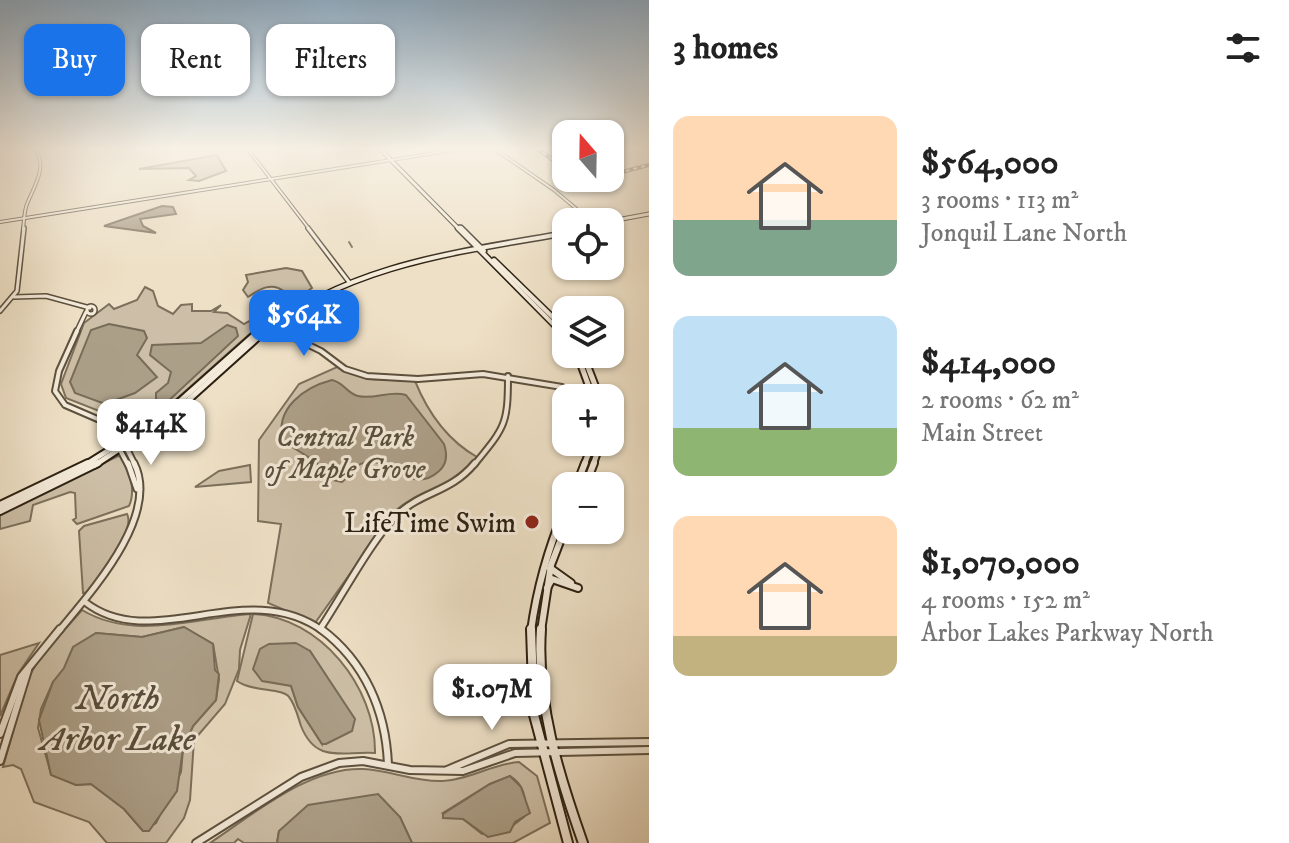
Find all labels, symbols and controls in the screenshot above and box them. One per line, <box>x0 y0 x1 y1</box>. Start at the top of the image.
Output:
chip: Buy <box>24 24 125 96</box>
chip: Rent <box>141 24 250 96</box>
chip: Filters <box>266 24 395 96</box>
icon: filters <box>1221 26 1265 70</box>
text: 3 homes <box>673 27 778 69</box>
north arrow <box>552 120 624 192</box>
map controls <box>552 120 624 544</box>
text: $564,000 <box>921 142 1059 184</box>
icon: home <box>737 148 833 244</box>
text: 3 rooms · 113 m² <box>921 184 1078 217</box>
button: locate <box>552 208 624 280</box>
text: Jonquil Lane North <box>921 217 1127 250</box>
pin: $564K <box>248 290 360 358</box>
button: layers <box>552 296 624 368</box>
text: $564K <box>267 299 341 332</box>
text: $414,000 <box>921 342 1056 384</box>
icon: home <box>737 348 833 444</box>
button: + <box>552 384 624 456</box>
text: 2 rooms · 62 m² <box>921 384 1079 417</box>
pin: $414K <box>95 399 207 467</box>
text: $414K <box>115 408 187 441</box>
text: Main Street <box>921 417 1043 450</box>
park label: Central Park of Maple Grove <box>265 420 427 487</box>
button: − <box>552 472 624 544</box>
place label: LifeTime Swim <box>344 506 516 541</box>
marker: LifeTime Swim <box>523 513 541 531</box>
text: $1,070,000 <box>921 542 1080 584</box>
icon: home <box>737 548 833 644</box>
text: 4 rooms · 152 m² <box>921 584 1090 617</box>
text: Arbor Lakes Parkway North <box>921 617 1214 650</box>
pin: $1.07M <box>427 664 557 732</box>
text: $1.07M <box>451 673 533 706</box>
water label: North Arbor Lake <box>37 676 196 762</box>

